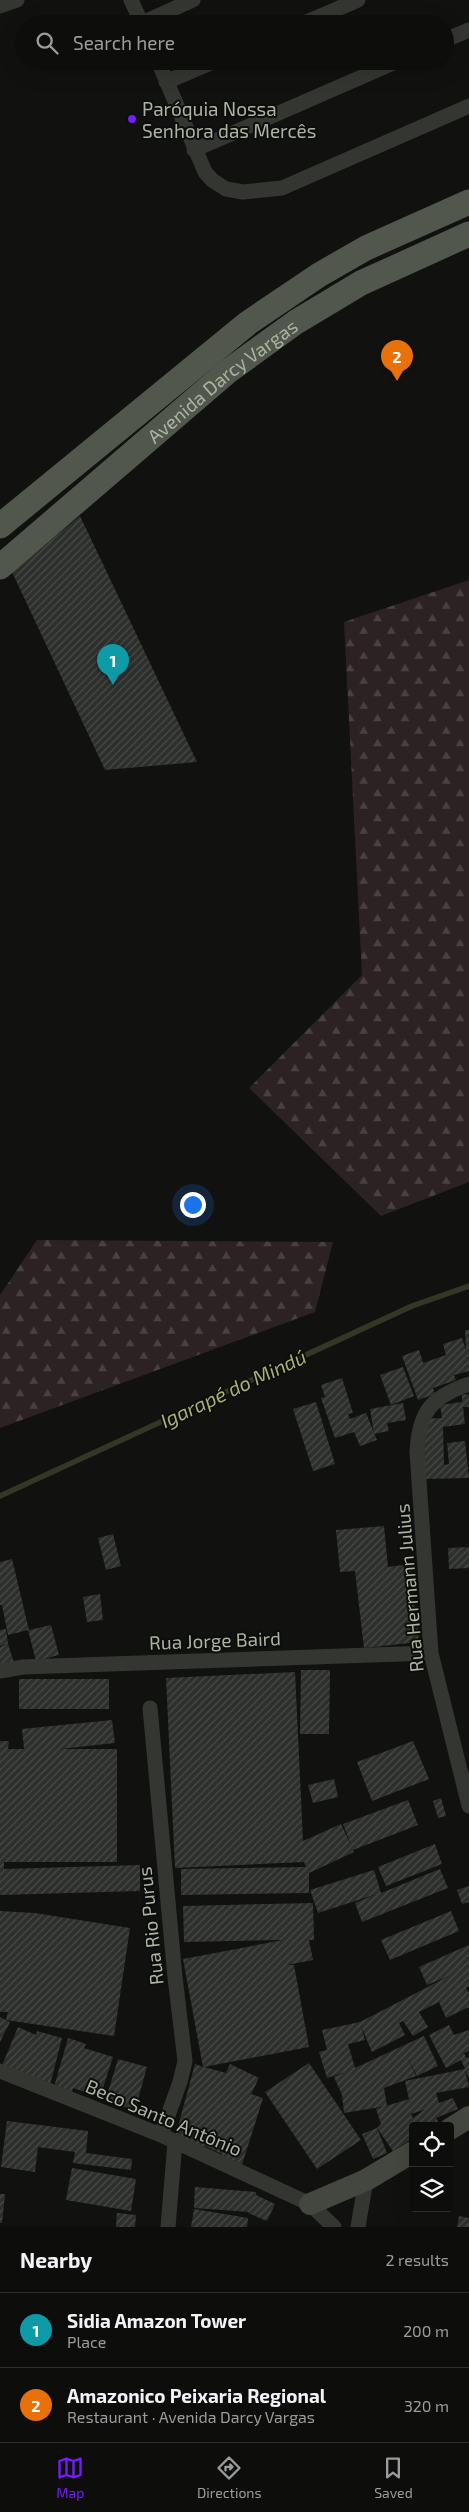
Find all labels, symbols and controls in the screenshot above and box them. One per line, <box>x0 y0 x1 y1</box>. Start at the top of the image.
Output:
search box <box>15 15 454 70</box>
icon: search <box>33 29 61 57</box>
text: Search here <box>73 31 175 54</box>
place label: Paróquia Nossa Senhora das Mercês <box>142 97 316 142</box>
marker: Paróquia Nossa Senhora das Mercês <box>126 113 138 125</box>
street label: Avenida Darcy Vargas <box>142 314 301 447</box>
pin: 2 <box>381 340 413 381</box>
pin: 1 <box>97 644 129 685</box>
your location <box>180 1192 206 1218</box>
water label: Igarapé do Mindú <box>156 1344 310 1432</box>
street label: Rua Hermann Julius <box>390 1503 428 1673</box>
street label: Rua Jorge Baird <box>149 1626 281 1654</box>
street label: Rua Rio Purus <box>132 1866 168 1986</box>
street label: Beco Santo Antônio <box>82 2074 246 2160</box>
map controls <box>409 2122 454 2212</box>
button: locate <box>409 2122 454 2167</box>
button: layers <box>409 2167 454 2212</box>
text: Nearby <box>20 2247 92 2272</box>
text: 2 results <box>386 2250 449 2269</box>
text: Sidia Amazon Tower <box>67 2309 246 2332</box>
text: 1 <box>33 2321 39 2340</box>
text: 200 m <box>403 2321 449 2340</box>
text: Place <box>67 2332 106 2351</box>
text: Amazonico Peixaria Regional <box>67 2384 326 2407</box>
text: 2 <box>31 2396 41 2415</box>
text: 320 m <box>404 2396 449 2415</box>
text: Restaurant · Avenida Darcy Vargas <box>67 2407 315 2426</box>
tab: Map <box>56 2454 84 2501</box>
tab: Directions <box>197 2454 262 2501</box>
tab: Saved <box>374 2454 413 2501</box>

